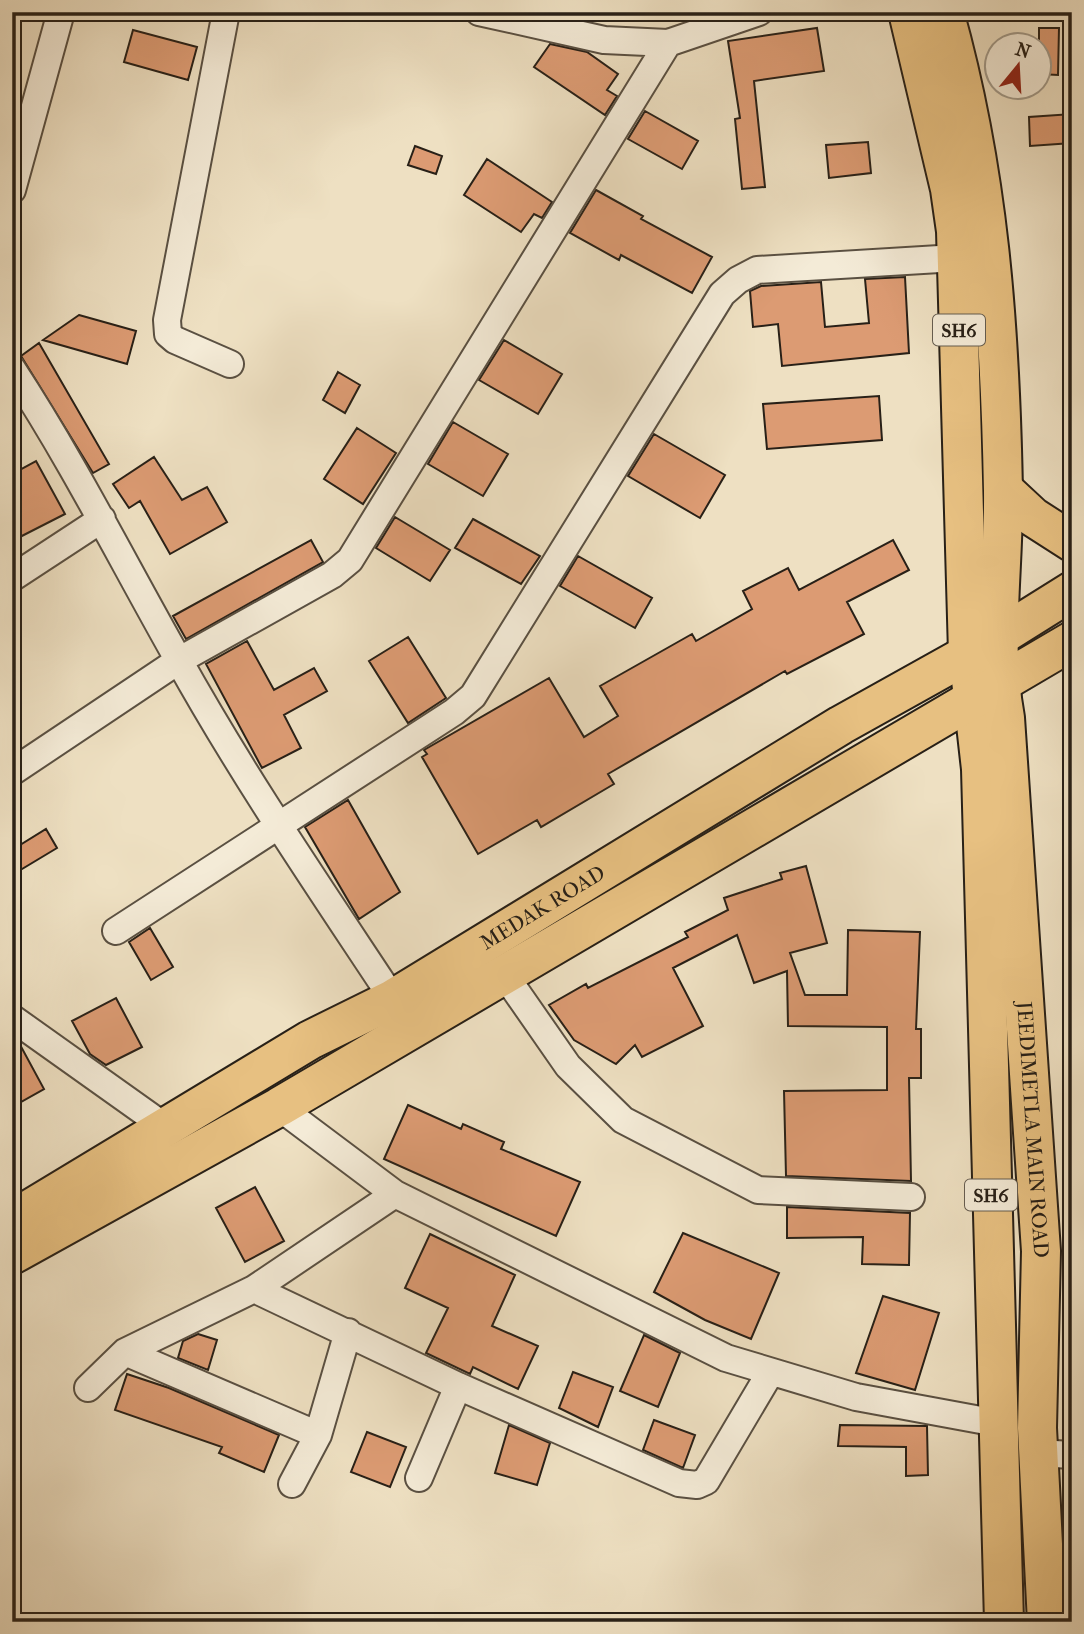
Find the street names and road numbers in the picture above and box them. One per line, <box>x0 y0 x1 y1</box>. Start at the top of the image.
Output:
road number: SH6 <box>933 314 985 346</box>
street label: MEDAK ROAD <box>476 860 609 955</box>
street label: JEEDIMETLA MAIN ROAD <box>1012 999 1053 1259</box>
road number: SH6 <box>965 1180 1017 1210</box>

